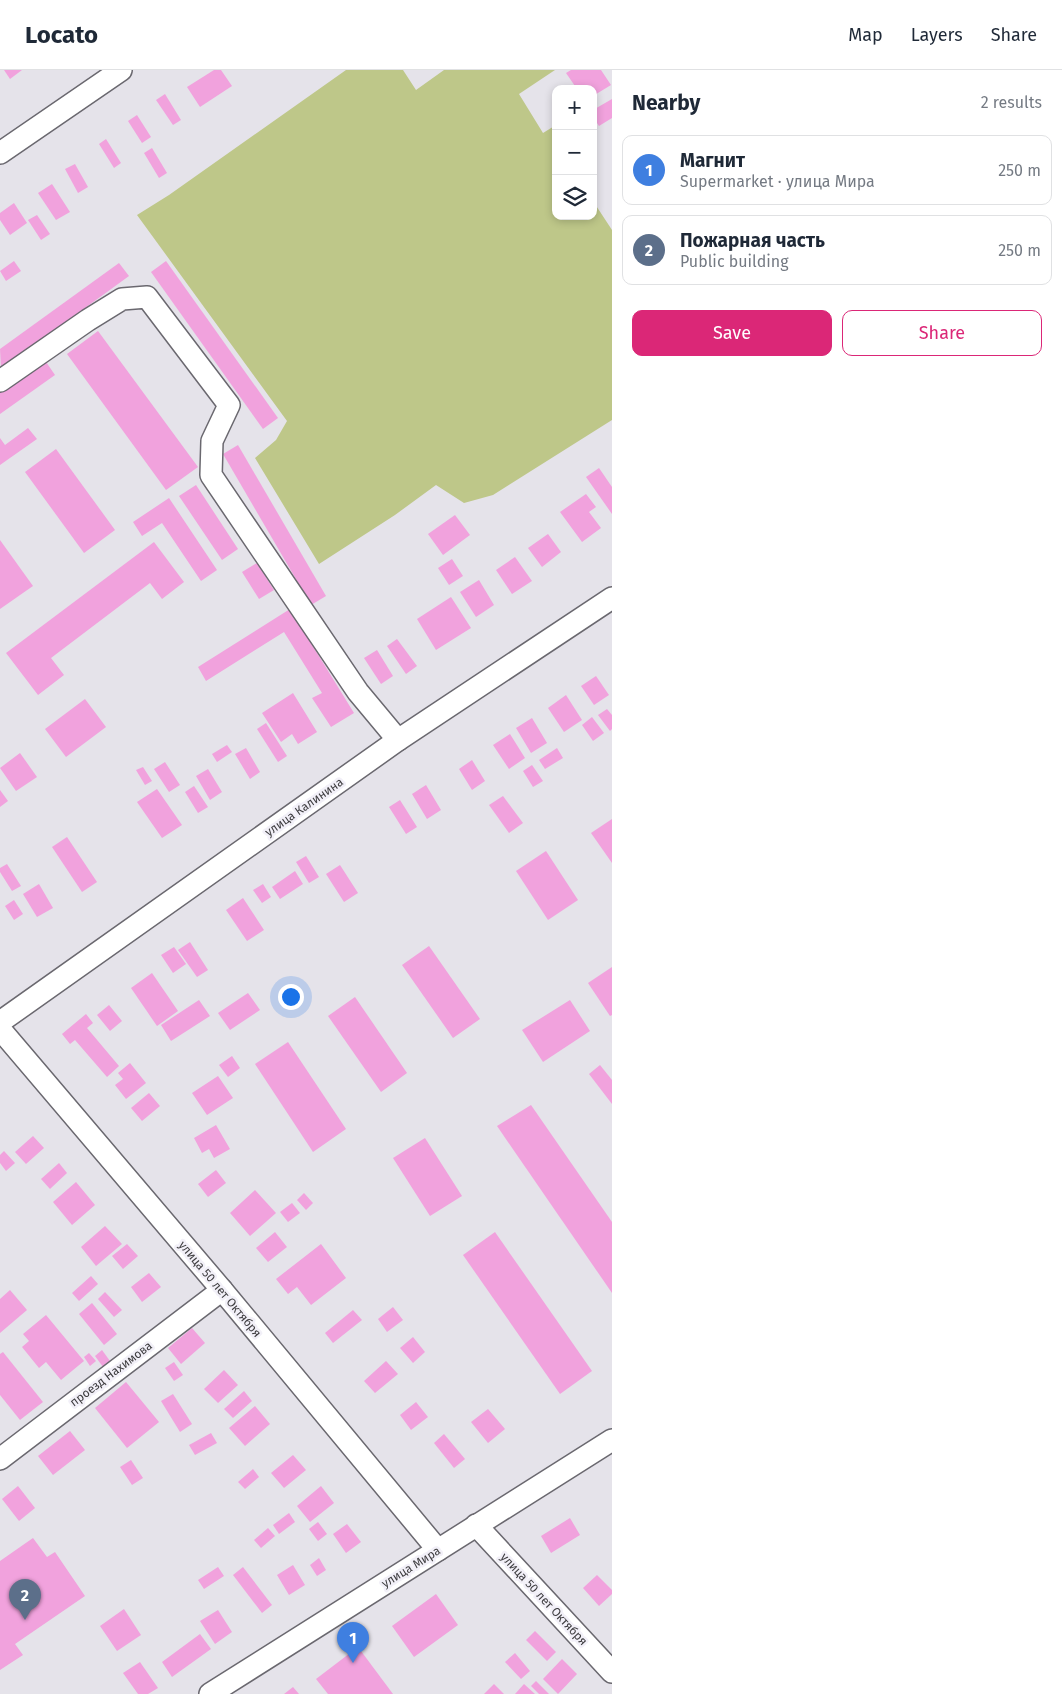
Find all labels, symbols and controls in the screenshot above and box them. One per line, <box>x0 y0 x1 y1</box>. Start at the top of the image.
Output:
text: Locato <box>25 21 98 49</box>
text: Map <box>848 24 883 46</box>
text: Layers <box>911 24 963 46</box>
text: Share <box>991 24 1037 46</box>
map controls <box>552 85 597 220</box>
button: + <box>552 85 597 130</box>
text: Nearby <box>632 90 700 116</box>
text: 2 results <box>981 93 1042 112</box>
button: − <box>552 130 597 175</box>
text: Магнит <box>680 149 745 172</box>
text: 1 <box>645 161 653 180</box>
text: 250 m <box>998 161 1041 180</box>
text: Supermarket · улица Мира <box>680 172 875 191</box>
button: layers <box>552 175 597 220</box>
text: Пожарная часть <box>680 229 825 252</box>
text: 2 <box>645 241 653 260</box>
text: 250 m <box>998 241 1041 260</box>
text: Public building <box>680 252 788 271</box>
button: Save <box>632 310 832 356</box>
button: Share <box>842 310 1042 356</box>
street label: улица Калинина <box>262 775 346 839</box>
your location <box>278 984 304 1010</box>
street label: улица 50 лет Октября <box>176 1238 264 1340</box>
street label: проезд Нахимова <box>67 1339 155 1409</box>
street label: улица Мира <box>379 1543 443 1591</box>
street label: улица 50 лет Октября <box>498 1550 590 1648</box>
pin: 2 <box>9 1579 41 1620</box>
pin: 1 <box>337 1622 369 1663</box>

